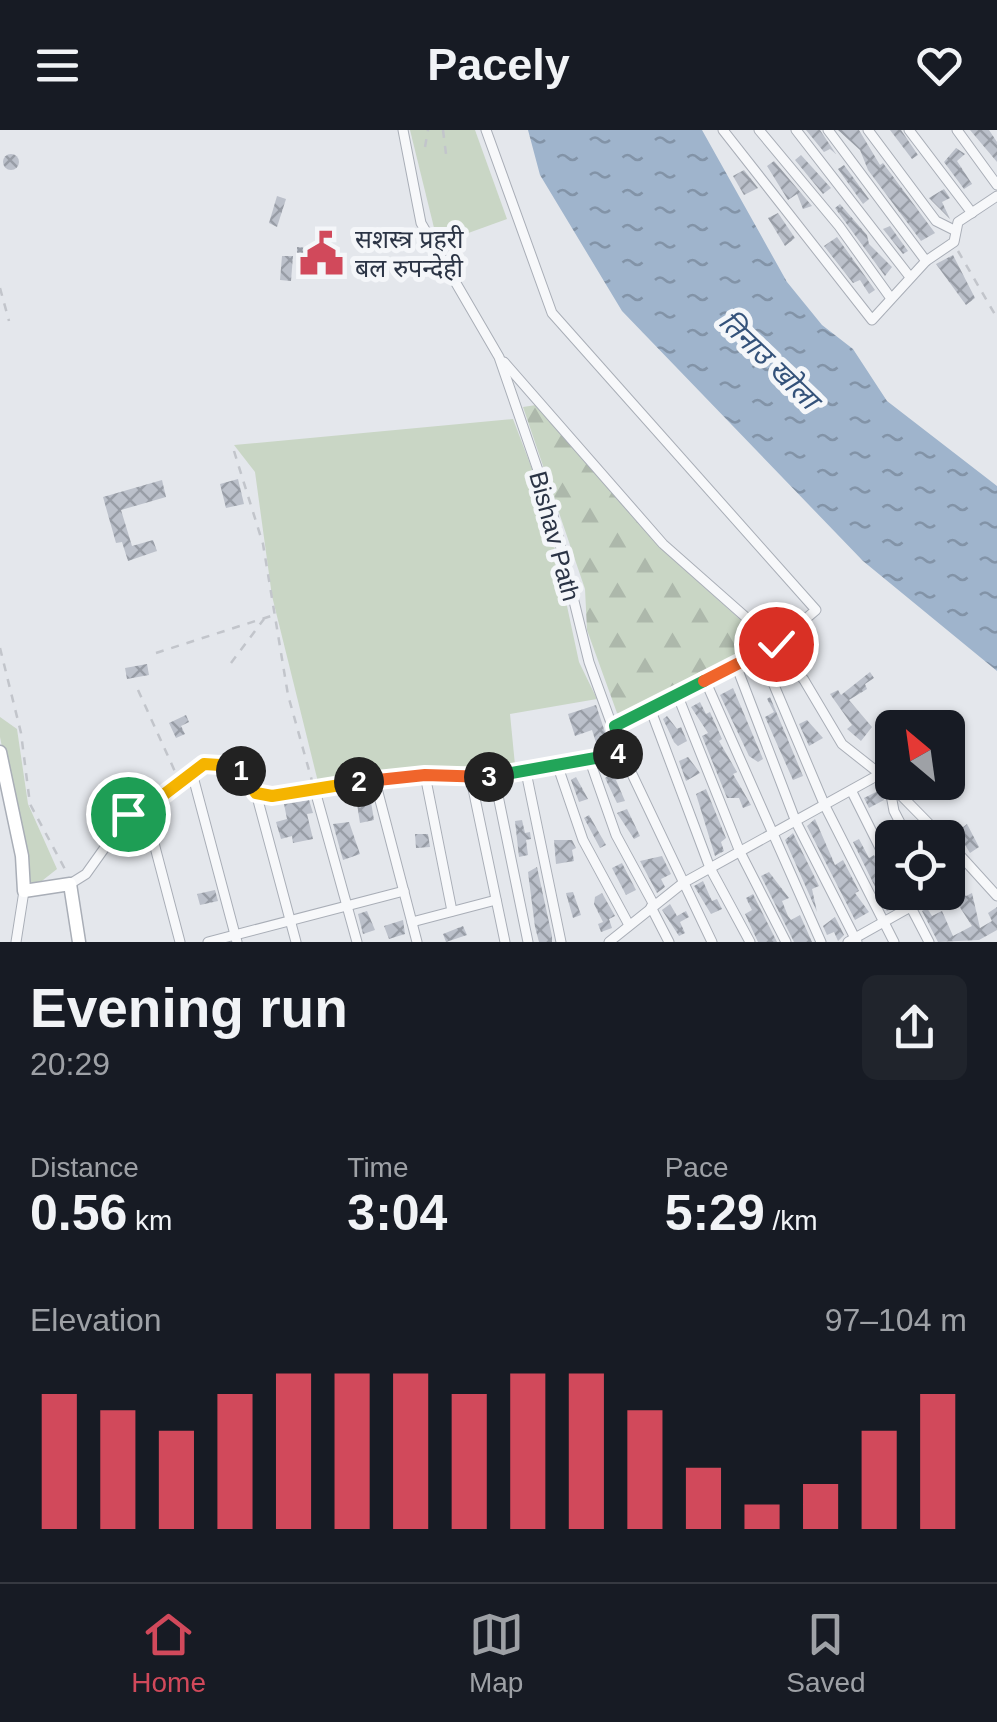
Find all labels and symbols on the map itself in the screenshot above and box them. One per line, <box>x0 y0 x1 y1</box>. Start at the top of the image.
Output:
place label: सशस्त्र प्रहरी बल रुपन्देही <box>355 225 464 282</box>
public building icon: सशस्त्र प्रहरी बल रुपन्देही <box>298 229 346 277</box>
water label: तिनाउ खोला <box>713 305 829 418</box>
street label: Bishav Path <box>524 468 586 604</box>
pin <box>734 602 819 687</box>
north arrow <box>875 710 965 800</box>
pin: 4 <box>593 729 643 779</box>
pin: 1 <box>216 746 266 796</box>
pin: 3 <box>464 752 514 802</box>
pin: 2 <box>334 757 384 807</box>
pin <box>86 772 171 857</box>

